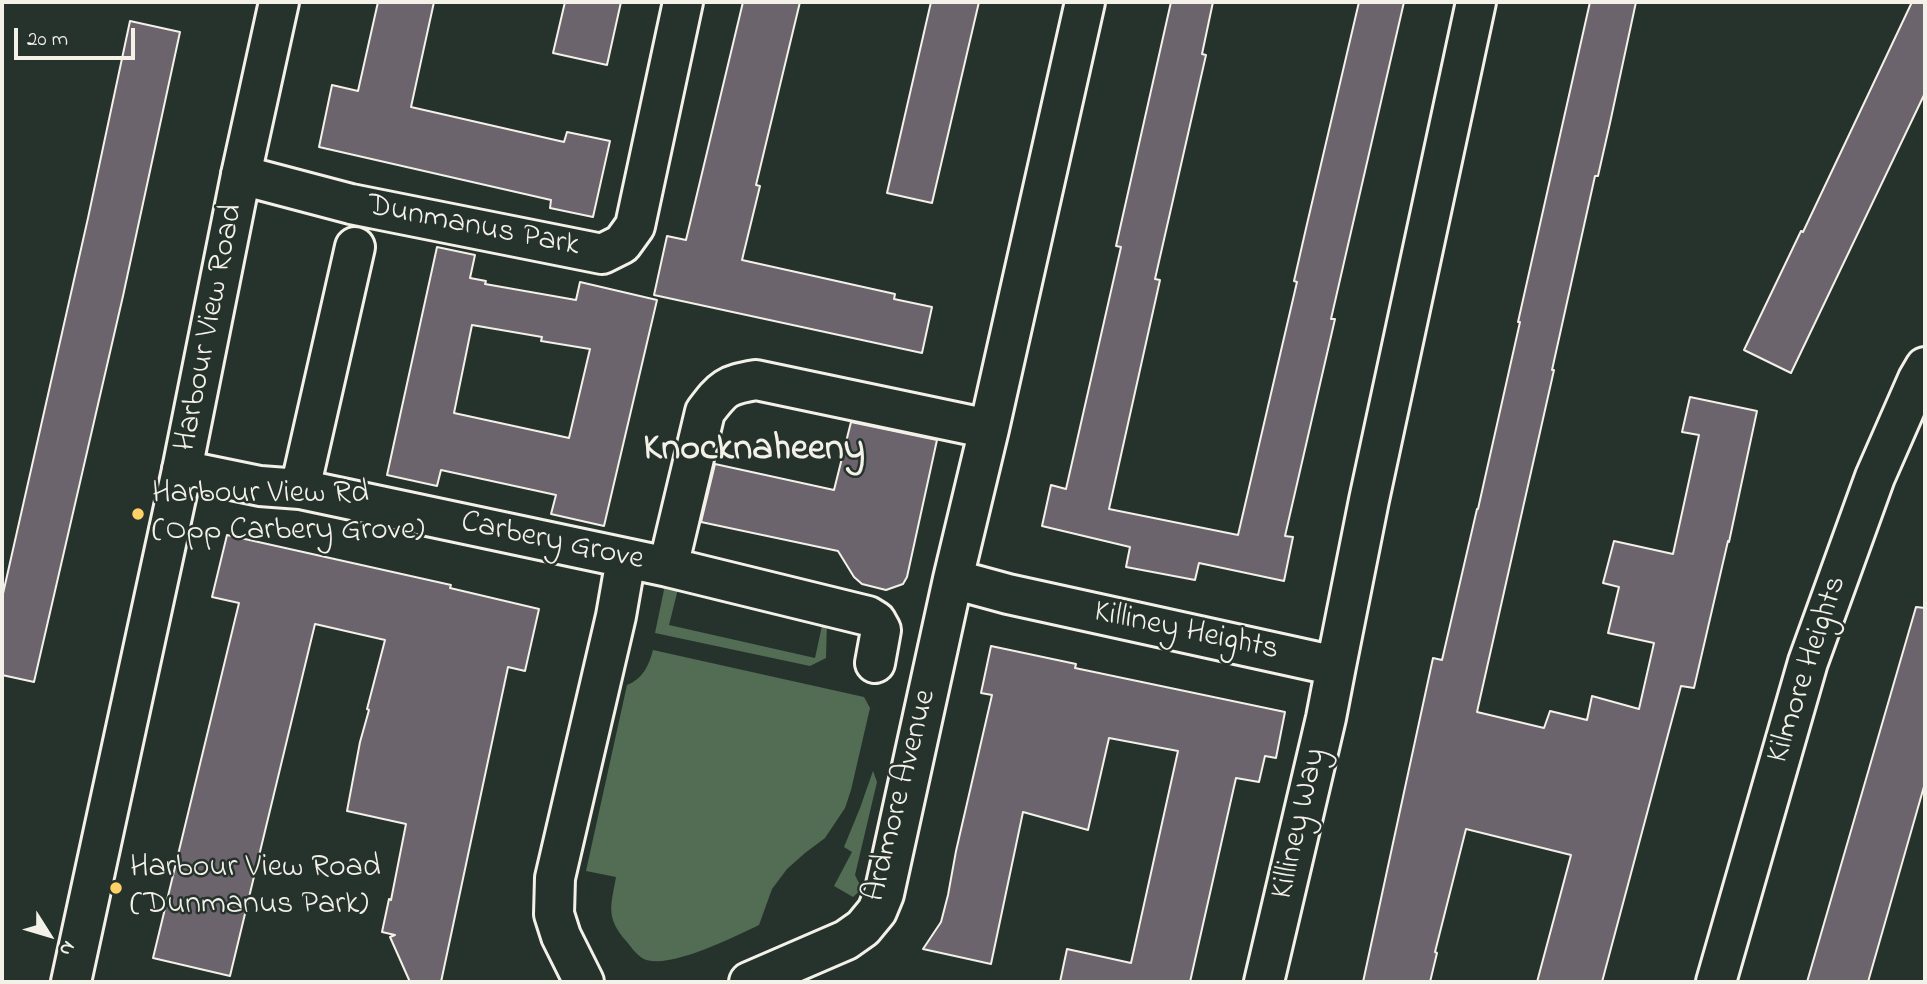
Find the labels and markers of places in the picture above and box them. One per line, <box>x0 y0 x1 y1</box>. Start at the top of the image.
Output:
place label: Harbour View Rd (Opp Carbery Grove) <box>152 477 425 552</box>
marker: Harbour View Rd (Opp Carbery Grove) <box>130 506 146 522</box>
place label: Harbour View Road (Dunmanus Park) <box>130 851 381 926</box>
marker: Harbour View Road (Dunmanus Park) <box>108 880 124 896</box>

